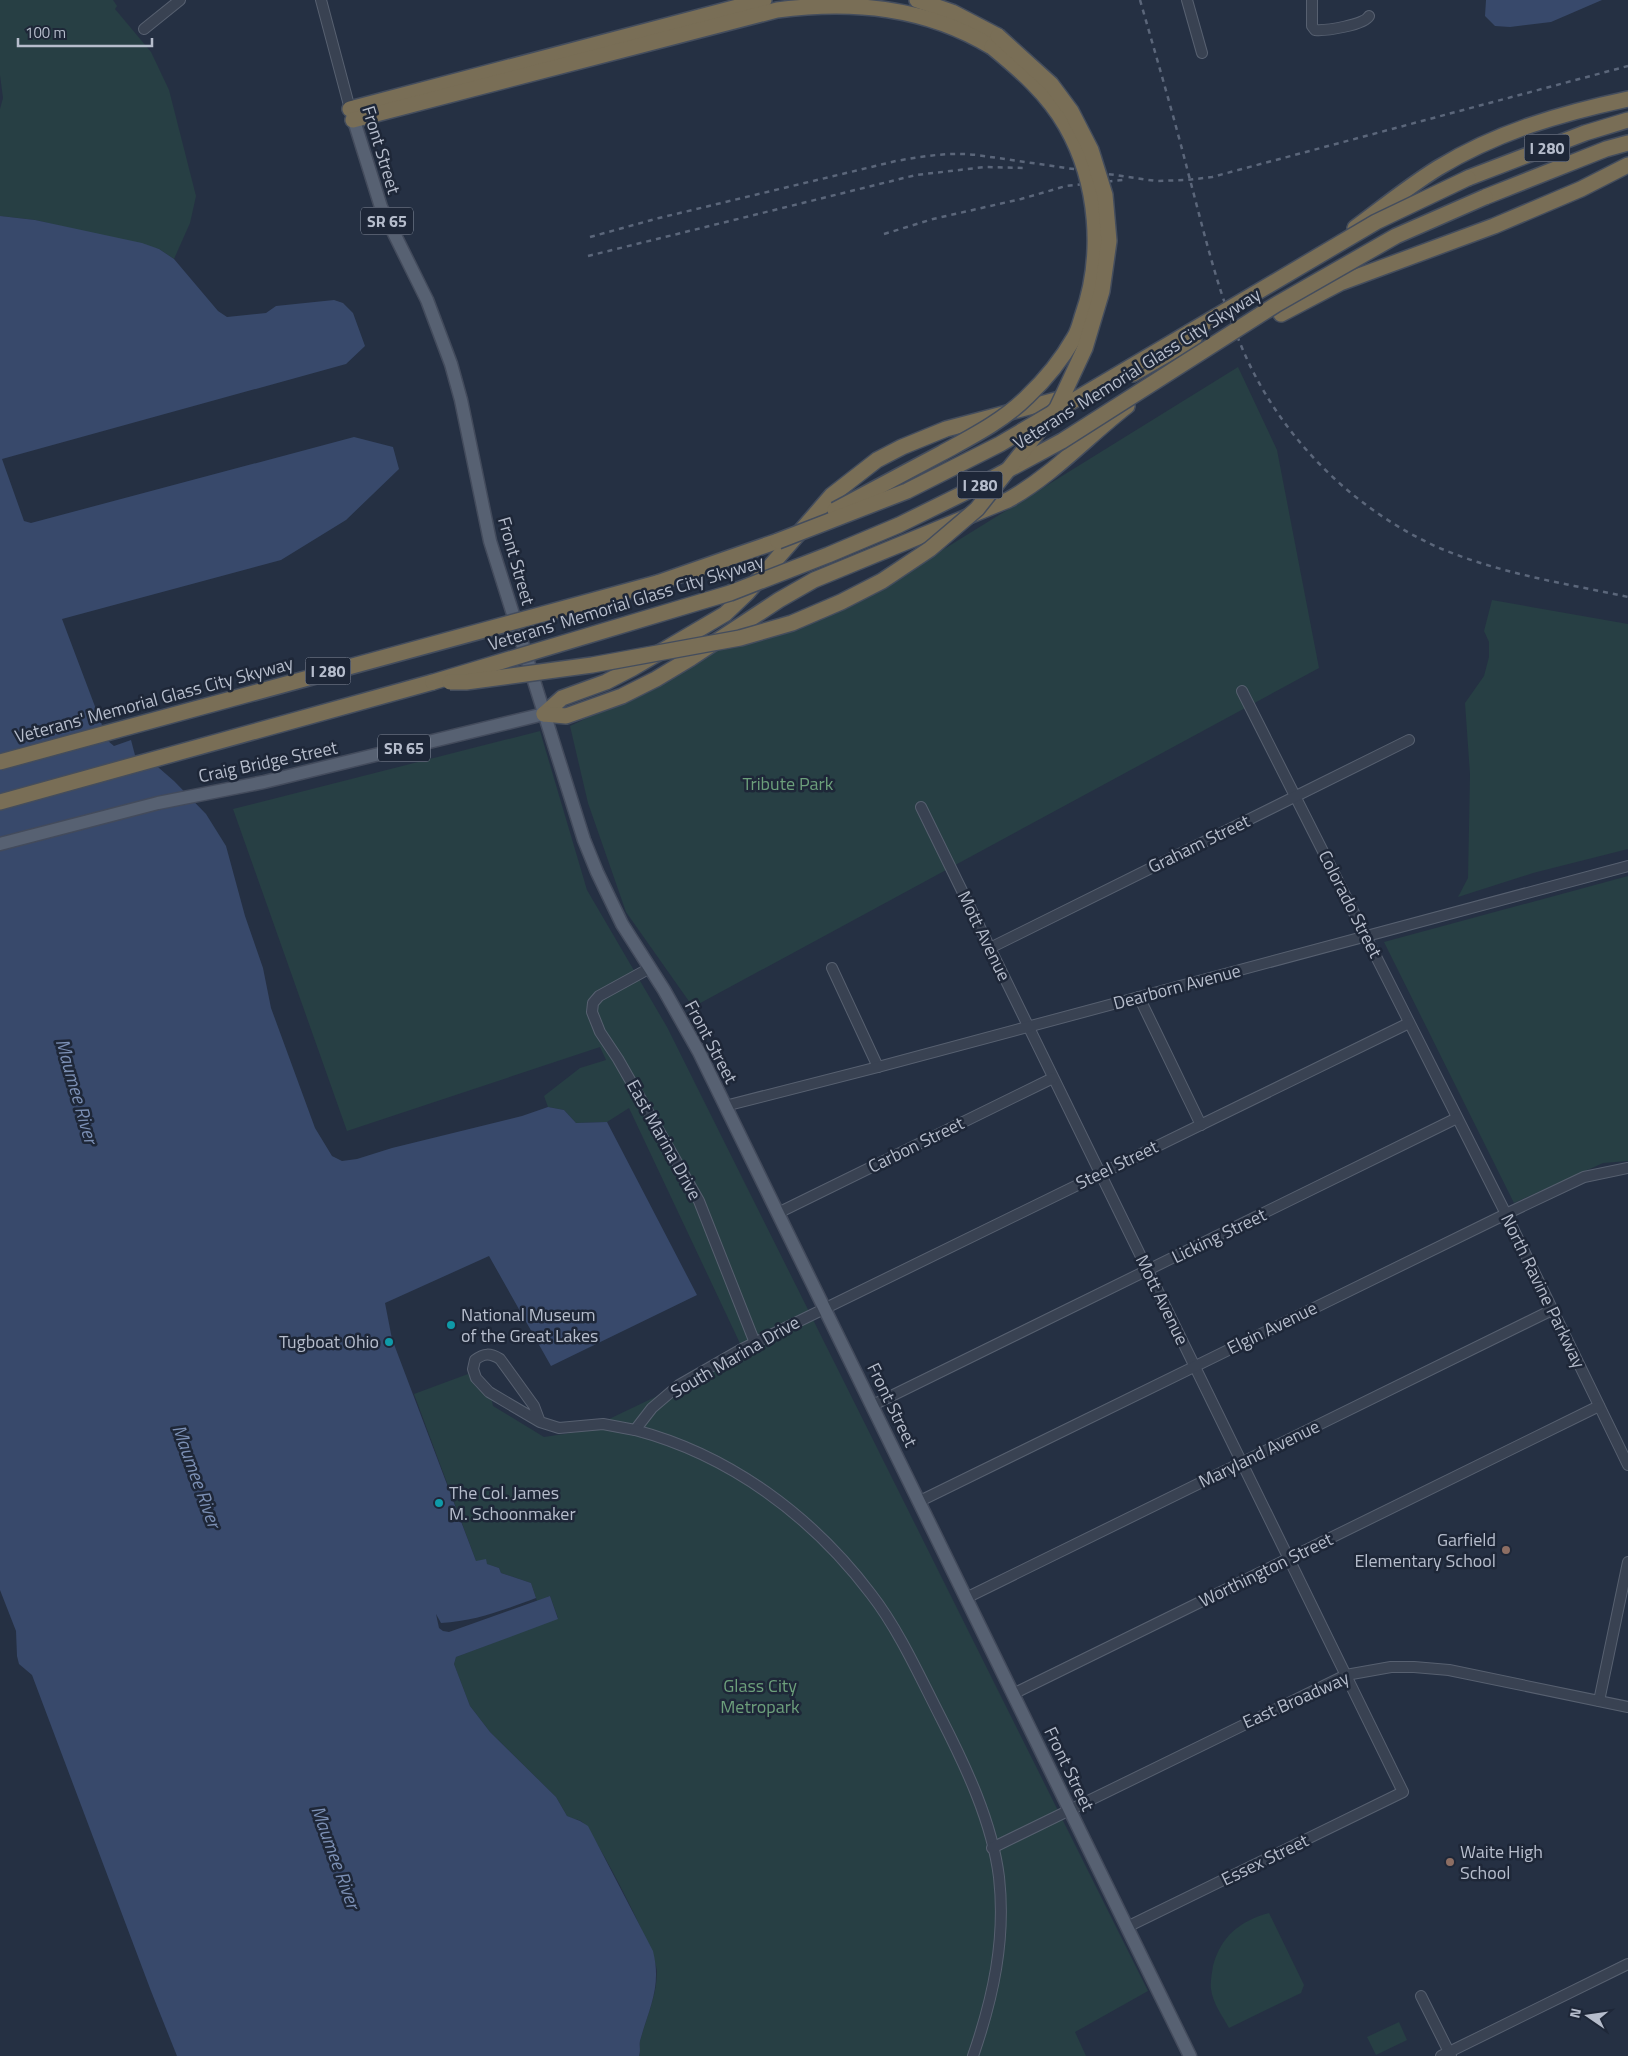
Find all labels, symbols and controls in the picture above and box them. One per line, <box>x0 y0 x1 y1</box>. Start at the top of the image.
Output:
scale bar <box>18 15 151 47</box>
text: 100 m <box>25 21 66 44</box>
street label: Front Street <box>355 102 408 198</box>
road number: I 280 <box>1524 134 1570 162</box>
road number: SR 65 <box>361 208 413 235</box>
street label: Veterans' Memorial Glass City Skyway <box>1008 281 1266 456</box>
road number: I 280 <box>958 472 1002 498</box>
street label: Front Street <box>491 513 542 609</box>
street label: Veterans' Memorial Glass City Skyway <box>485 548 767 657</box>
street label: Veterans' Memorial Glass City Skyway <box>12 649 296 750</box>
road number: I 280 <box>306 658 350 684</box>
street label: Craig Bridge Street <box>196 733 341 789</box>
road number: SR 65 <box>378 734 430 761</box>
park label: Tribute Park <box>743 770 834 797</box>
street label: Graham Street <box>1143 807 1255 880</box>
street label: Colorado Street <box>1312 845 1389 963</box>
street label: Mott Avenue <box>951 886 1018 985</box>
street label: Dearborn Avenue <box>1110 957 1244 1017</box>
street label: Front Street <box>678 995 745 1089</box>
water label: Maumee River <box>49 1035 107 1149</box>
street label: East Marina Drive <box>620 1075 709 1205</box>
street label: Carbon Street <box>863 1109 969 1179</box>
street label: Steel Street <box>1071 1133 1163 1196</box>
street label: Licking Street <box>1167 1201 1271 1270</box>
street label: North Ravine Parkway <box>1494 1209 1593 1373</box>
street label: Mott Avenue <box>1129 1250 1196 1349</box>
street label: Elgin Avenue <box>1222 1294 1321 1361</box>
place label: National Museum of the Great Lakes <box>461 1301 598 1349</box>
street label: South Marina Drive <box>665 1309 804 1405</box>
marker: National Museum of the Great Lakes <box>445 1319 457 1331</box>
place label: Tugboat Ohio <box>279 1328 379 1355</box>
marker: Tugboat Ohio <box>383 1336 395 1348</box>
street label: Front Street <box>860 1358 925 1452</box>
street label: Maryland Avenue <box>1194 1413 1324 1495</box>
water label: Maumee River <box>165 1420 230 1533</box>
place label: The Col. James M. Schoonmaker <box>449 1479 576 1527</box>
marker: The Col. James M. Schoonmaker <box>433 1497 445 1509</box>
street label: Worthington Street <box>1194 1525 1338 1614</box>
place label: Garfield Elementary School <box>1354 1526 1496 1574</box>
marker: Garfield Elementary School <box>1500 1544 1512 1556</box>
street label: East Broadway <box>1238 1664 1354 1735</box>
park label: Glass City Metropark <box>720 1672 800 1720</box>
street label: Front Street <box>1037 1722 1102 1816</box>
water label: Maumee River <box>304 1801 369 1914</box>
street label: Essex Street <box>1217 1826 1314 1892</box>
place label: Waite High School <box>1460 1838 1543 1886</box>
marker: Waite High School <box>1444 1856 1456 1868</box>
north arrow <box>1563 1991 1613 2041</box>
text: N <box>1564 2006 1586 2020</box>

